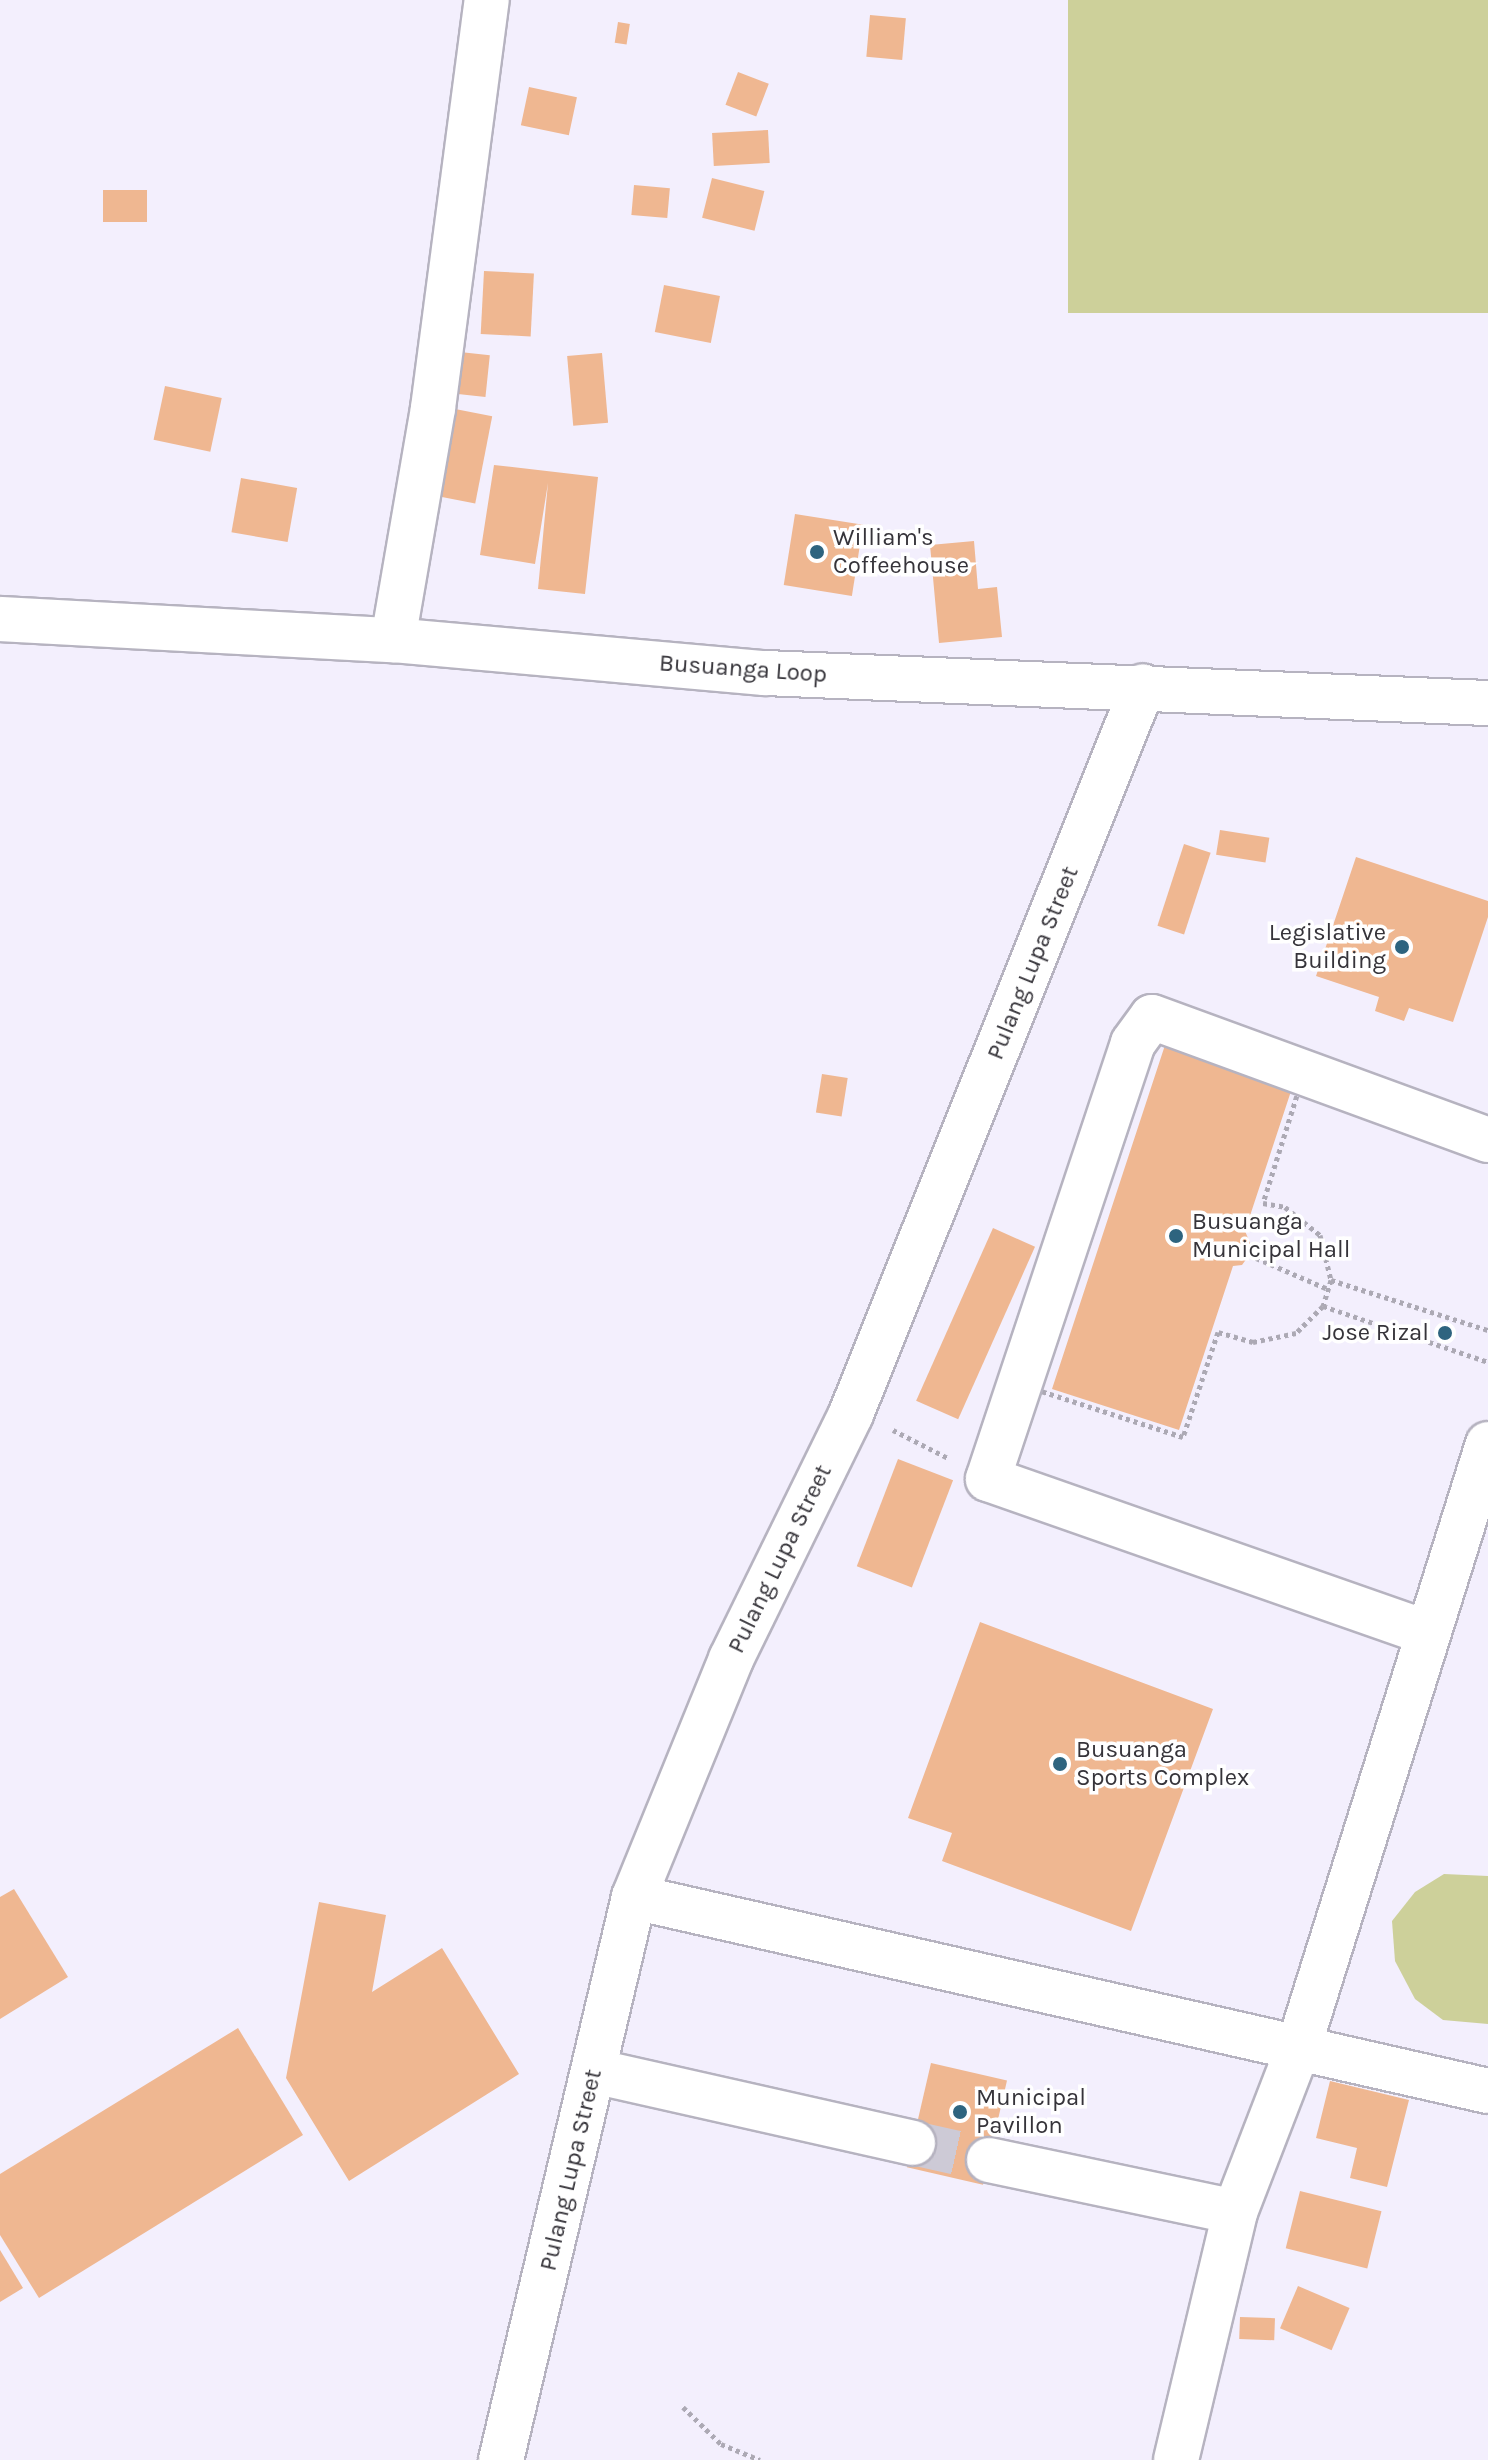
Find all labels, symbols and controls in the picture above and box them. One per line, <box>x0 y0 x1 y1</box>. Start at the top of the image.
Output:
place label: William's Coffeehouse <box>833 524 969 580</box>
marker: William's Coffeehouse <box>808 543 826 561</box>
street label: Busuanga Loop <box>658 649 828 689</box>
street label: Pulang Lupa Street <box>981 862 1085 1064</box>
place label: Legislative Building <box>1269 919 1386 975</box>
marker: Legislative Building <box>1393 938 1411 956</box>
place label: Busuanga Municipal Hall <box>1192 1208 1350 1264</box>
marker: Busuanga Municipal Hall <box>1167 1227 1185 1245</box>
place label: Jose Rizal <box>1322 1319 1429 1347</box>
marker: Jose Rizal <box>1436 1324 1454 1342</box>
street label: Pulang Lupa Street <box>722 1460 838 1658</box>
place label: Busuanga Sports Complex <box>1076 1736 1249 1792</box>
marker: Busuanga Sports Complex <box>1051 1755 1069 1773</box>
street label: Pulang Lupa Street <box>534 2066 608 2274</box>
place label: Municipal Pavillon <box>976 2084 1086 2140</box>
marker: Municipal Pavillon <box>951 2103 969 2121</box>

